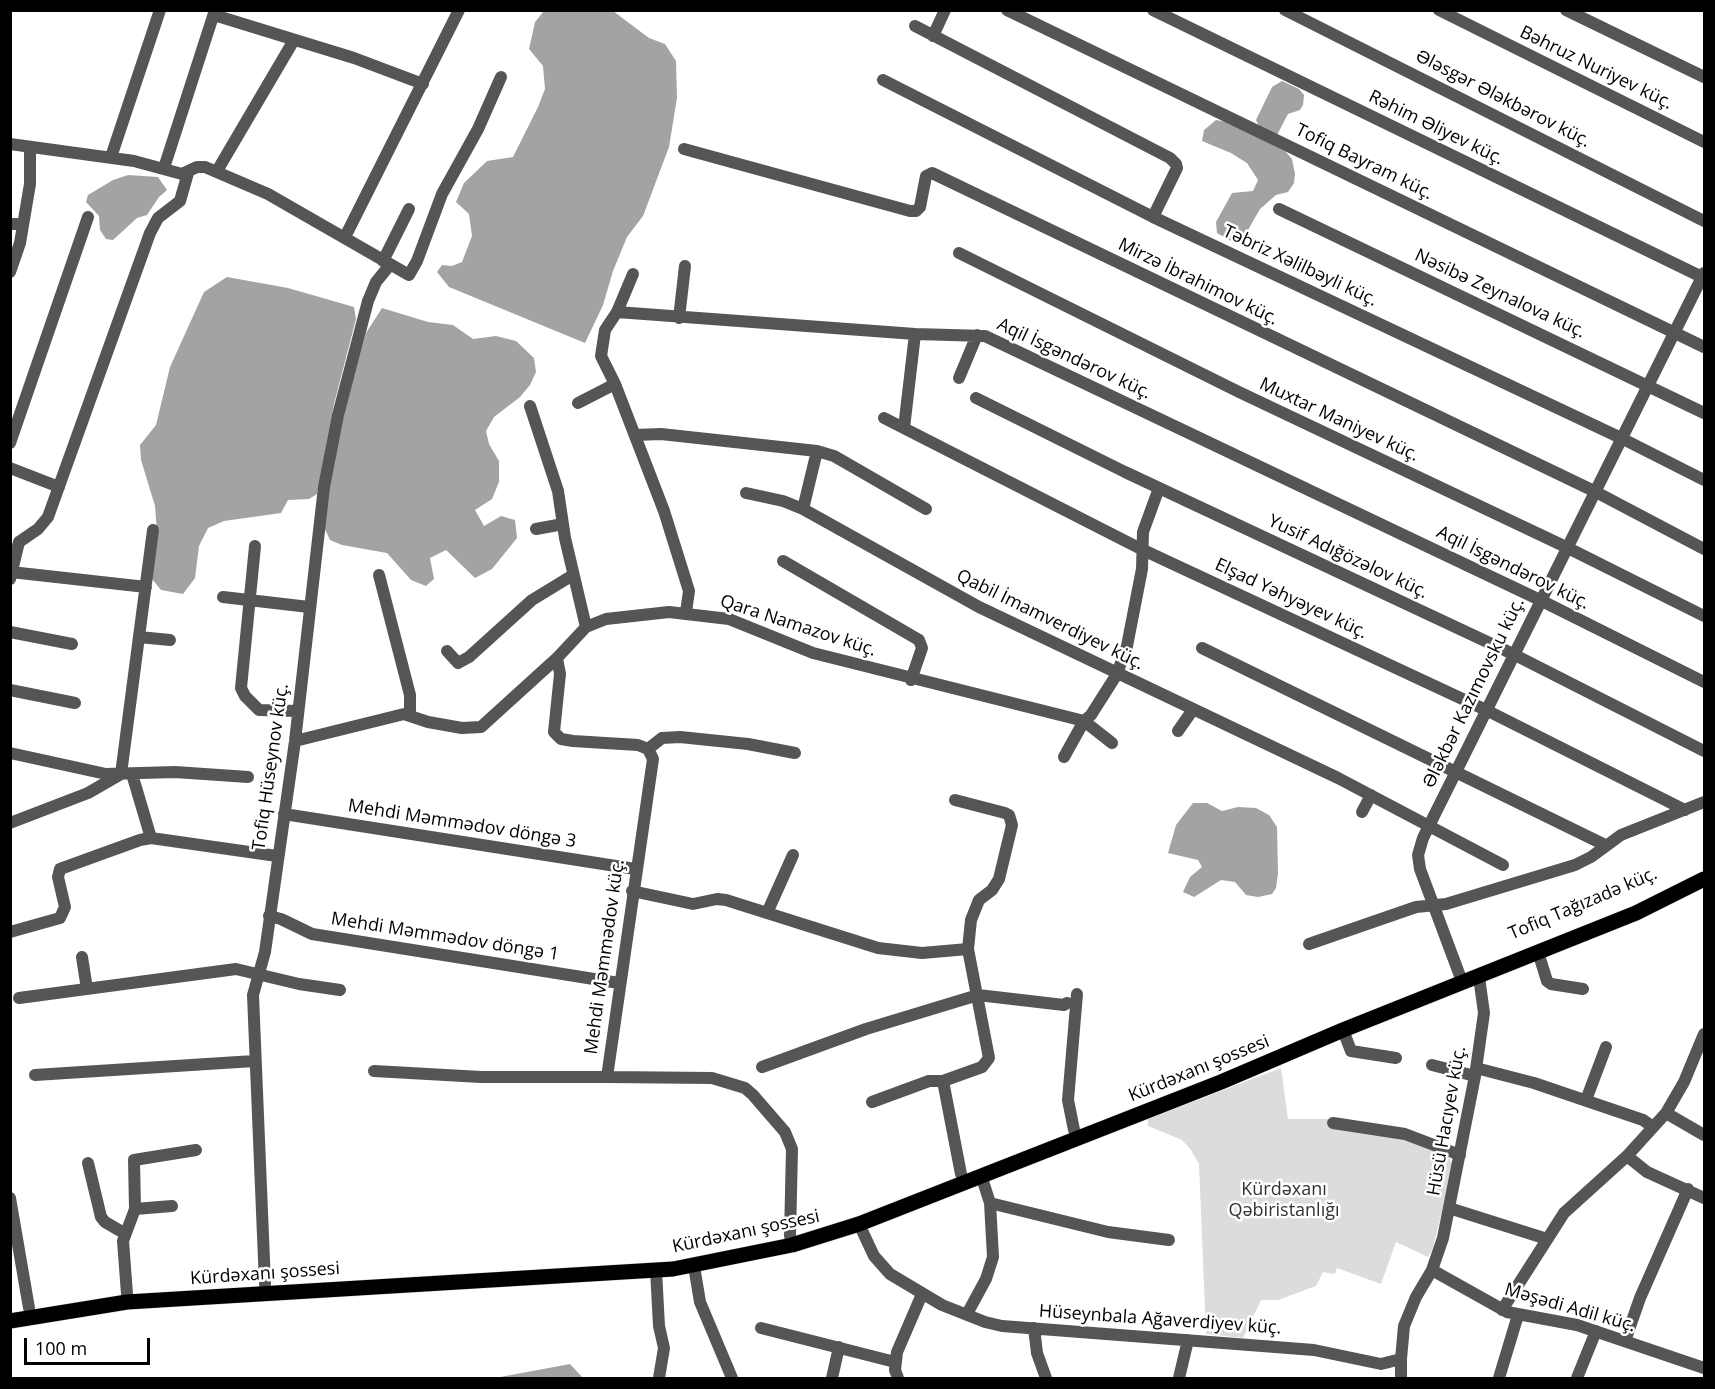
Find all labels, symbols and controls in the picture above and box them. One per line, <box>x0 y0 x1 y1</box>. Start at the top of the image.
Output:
street label: Bəhruz Nuriyev küç. <box>1516 22 1676 114</box>
street label: Ələsgər Ələkbərov küç. <box>1412 46 1594 152</box>
street label: Rəhim Əliyev küç. <box>1365 86 1507 170</box>
street label: Tofiq Bayram küç. <box>1292 119 1436 205</box>
street label: Təbriz Xəlilbəyli küç. <box>1219 221 1381 311</box>
street label: Mirzə İbrahimov küç. <box>1114 234 1282 330</box>
street label: Nəsibə Zeynalova küç. <box>1411 245 1589 343</box>
street label: Aqil İsgəndərov küç. <box>994 314 1154 404</box>
street label: Muxtar Maniyev küç. <box>1256 374 1422 466</box>
street label: Yusif Adığözəlov küç. <box>1265 510 1431 604</box>
street label: Aqil İsgəndərov küç. <box>1433 522 1593 614</box>
street label: Elşad Yəhyəyev küç. <box>1211 554 1371 644</box>
street label: Qabil İmamverdiyev küç. <box>953 565 1147 675</box>
street label: Qara Namazov küç. <box>717 591 879 661</box>
street label: Ələkbər Kazımovsku küç. <box>1419 594 1529 792</box>
street label: Tofiq Hüseynov küç. <box>249 682 293 852</box>
street label: Mehdi Məmmədov döngə 3 <box>346 795 578 853</box>
street label: Mehdi Məmmədov küç. <box>581 858 629 1056</box>
street label: Tofiq Tağızadə küç. <box>1505 863 1661 945</box>
street label: Mehdi Məmmədov döngə 1 <box>329 908 561 966</box>
street label: Kürdəxanı şossesi <box>1125 1031 1273 1107</box>
street label: Hüsü Hacıyev küç. <box>1423 1044 1471 1198</box>
park label: Kürdəxanı Qəbiristanlığı <box>1228 1179 1340 1222</box>
street label: Kürdəxanı şossesi <box>670 1206 822 1258</box>
street label: Kürdəxanı şossesi <box>189 1258 341 1290</box>
street label: Məşədi Adil küç. <box>1502 1279 1638 1337</box>
street label: Hüseynbala Ağaverdiyev küç. <box>1038 1301 1282 1339</box>
scale bar <box>27 1326 153 1364</box>
text: 100 m <box>35 1336 87 1360</box>

